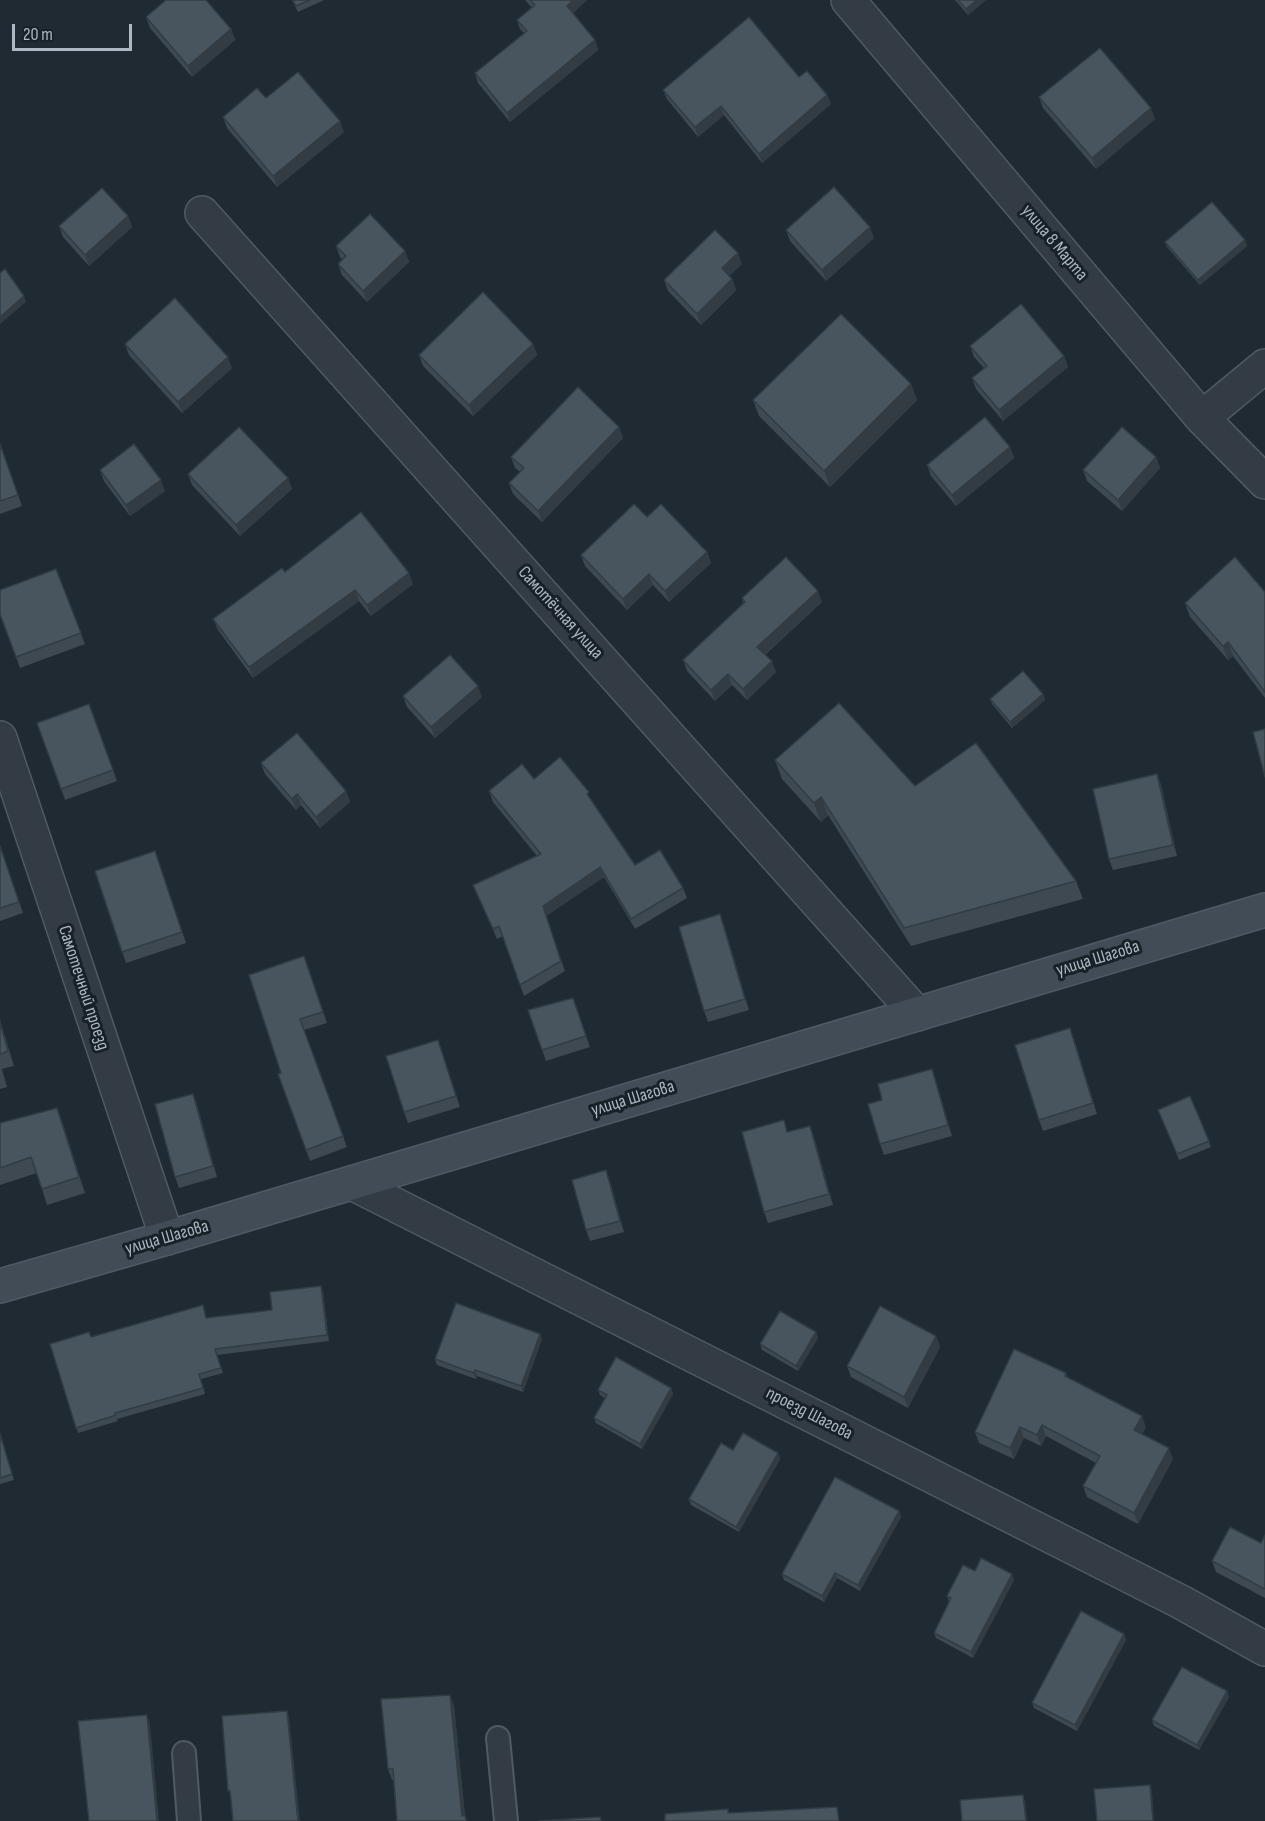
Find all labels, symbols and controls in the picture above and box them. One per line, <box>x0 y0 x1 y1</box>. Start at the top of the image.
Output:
scale bar <box>15 12 135 50</box>
text: 20 m <box>23 24 53 45</box>
street label: улица 8 Марта <box>1016 201 1092 285</box>
street label: Самотёчная улица <box>513 562 607 664</box>
street label: Самотечный проезд <box>53 923 113 1053</box>
street label: улица Шагова <box>1054 936 1142 982</box>
street label: улица Шагова <box>589 1076 677 1122</box>
street label: улица Шагова <box>123 1216 211 1260</box>
street label: проезд Шагова <box>762 1383 856 1445</box>

